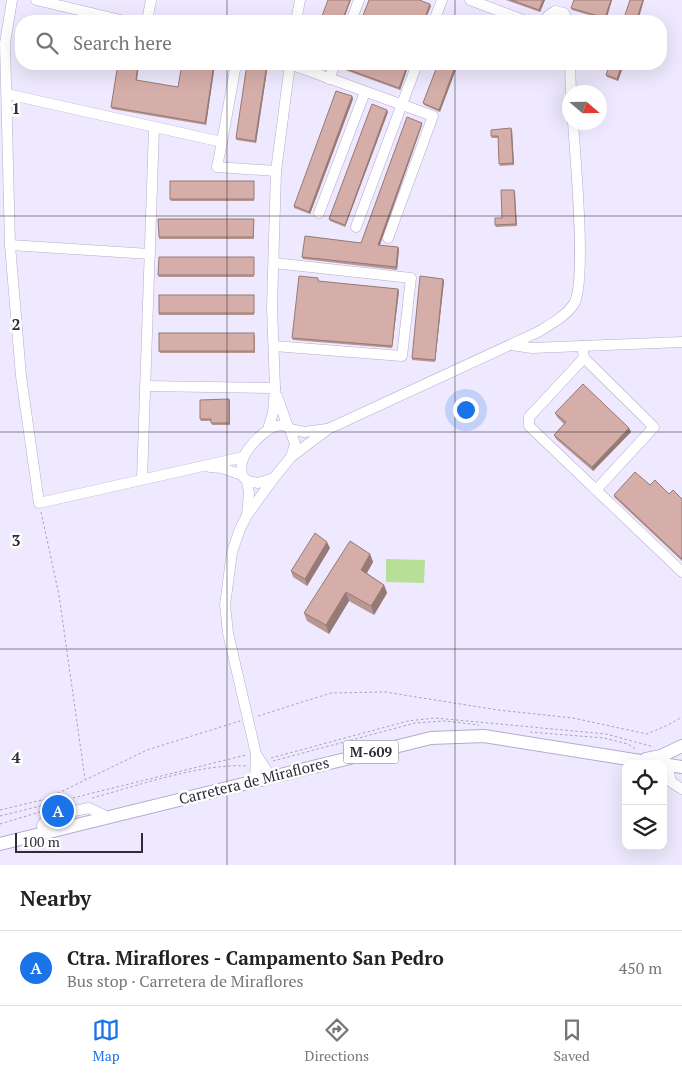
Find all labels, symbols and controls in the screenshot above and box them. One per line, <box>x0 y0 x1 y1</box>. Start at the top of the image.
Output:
search box <box>15 15 667 70</box>
icon: search <box>33 29 61 57</box>
text: Search here <box>73 30 172 55</box>
north arrow <box>562 85 607 130</box>
text: 1 <box>11 97 21 119</box>
text: 2 <box>11 313 21 335</box>
your location <box>453 397 479 423</box>
text: 3 <box>11 529 21 551</box>
road number: M-609 <box>344 740 398 764</box>
text: 4 <box>11 746 21 768</box>
street label: Carretera de Miraflores <box>177 752 331 808</box>
map controls <box>622 760 667 850</box>
button: locate <box>622 760 667 805</box>
pin: A <box>42 792 74 830</box>
button: layers <box>622 805 667 850</box>
scale bar <box>15 830 142 853</box>
text: 100 m <box>22 832 60 851</box>
text: Nearby <box>20 884 91 912</box>
text: Ctra. Miraflores - Campamento San Pedro <box>67 945 444 970</box>
text: A <box>30 957 42 979</box>
text: 450 m <box>619 957 662 979</box>
text: Bus stop · Carretera de Miraflores <box>67 970 304 992</box>
tab: Map <box>92 1016 120 1065</box>
tab: Directions <box>305 1016 369 1065</box>
tab: Saved <box>554 1016 590 1065</box>

